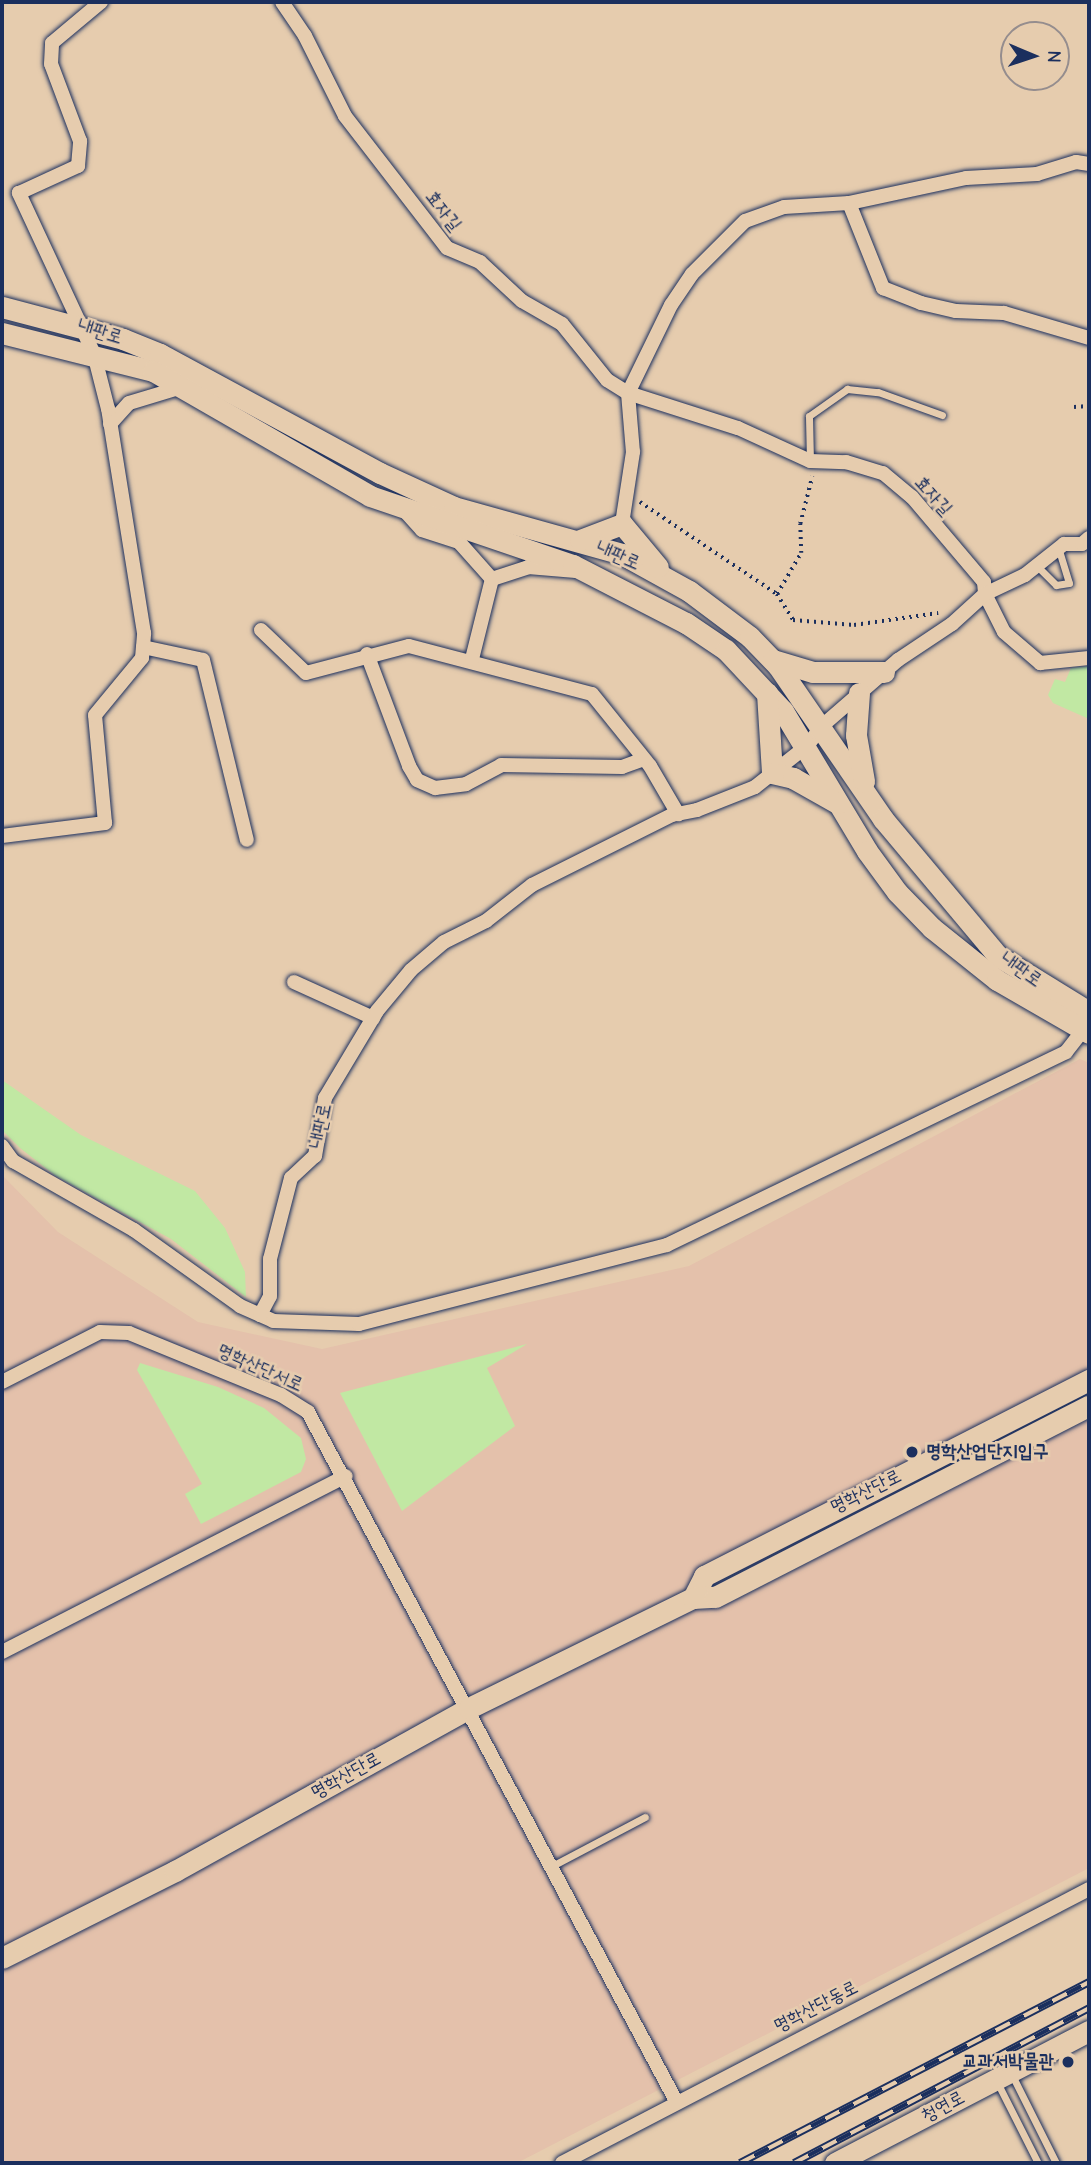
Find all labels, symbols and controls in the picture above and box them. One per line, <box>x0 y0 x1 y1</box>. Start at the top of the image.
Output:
north arrow <box>1000 21 1070 91</box>
text: N <box>1043 50 1065 63</box>
street label: 효자길 <box>420 186 466 236</box>
street label: 내판로 <box>75 314 125 350</box>
street label: 효자길 <box>909 471 957 521</box>
street label: 내판로 <box>592 537 644 575</box>
street label: 내판로 <box>996 948 1046 992</box>
street label: 내판로 <box>305 1101 337 1151</box>
street label: 명학산단서로 <box>213 1339 307 1397</box>
place label: 명학산업단지입구 <box>926 1441 1048 1463</box>
marker: 명학산업단지입구 <box>904 1444 920 1460</box>
street label: 명학산단로 <box>827 1465 905 1519</box>
street label: 명학산단로 <box>307 1747 385 1805</box>
street label: 명학산단동로 <box>770 1976 862 2038</box>
place label: 교과서박물관 <box>962 2051 1054 2073</box>
marker: 교과서박물관 <box>1060 2054 1076 2070</box>
street label: 청연로 <box>917 2086 969 2128</box>

